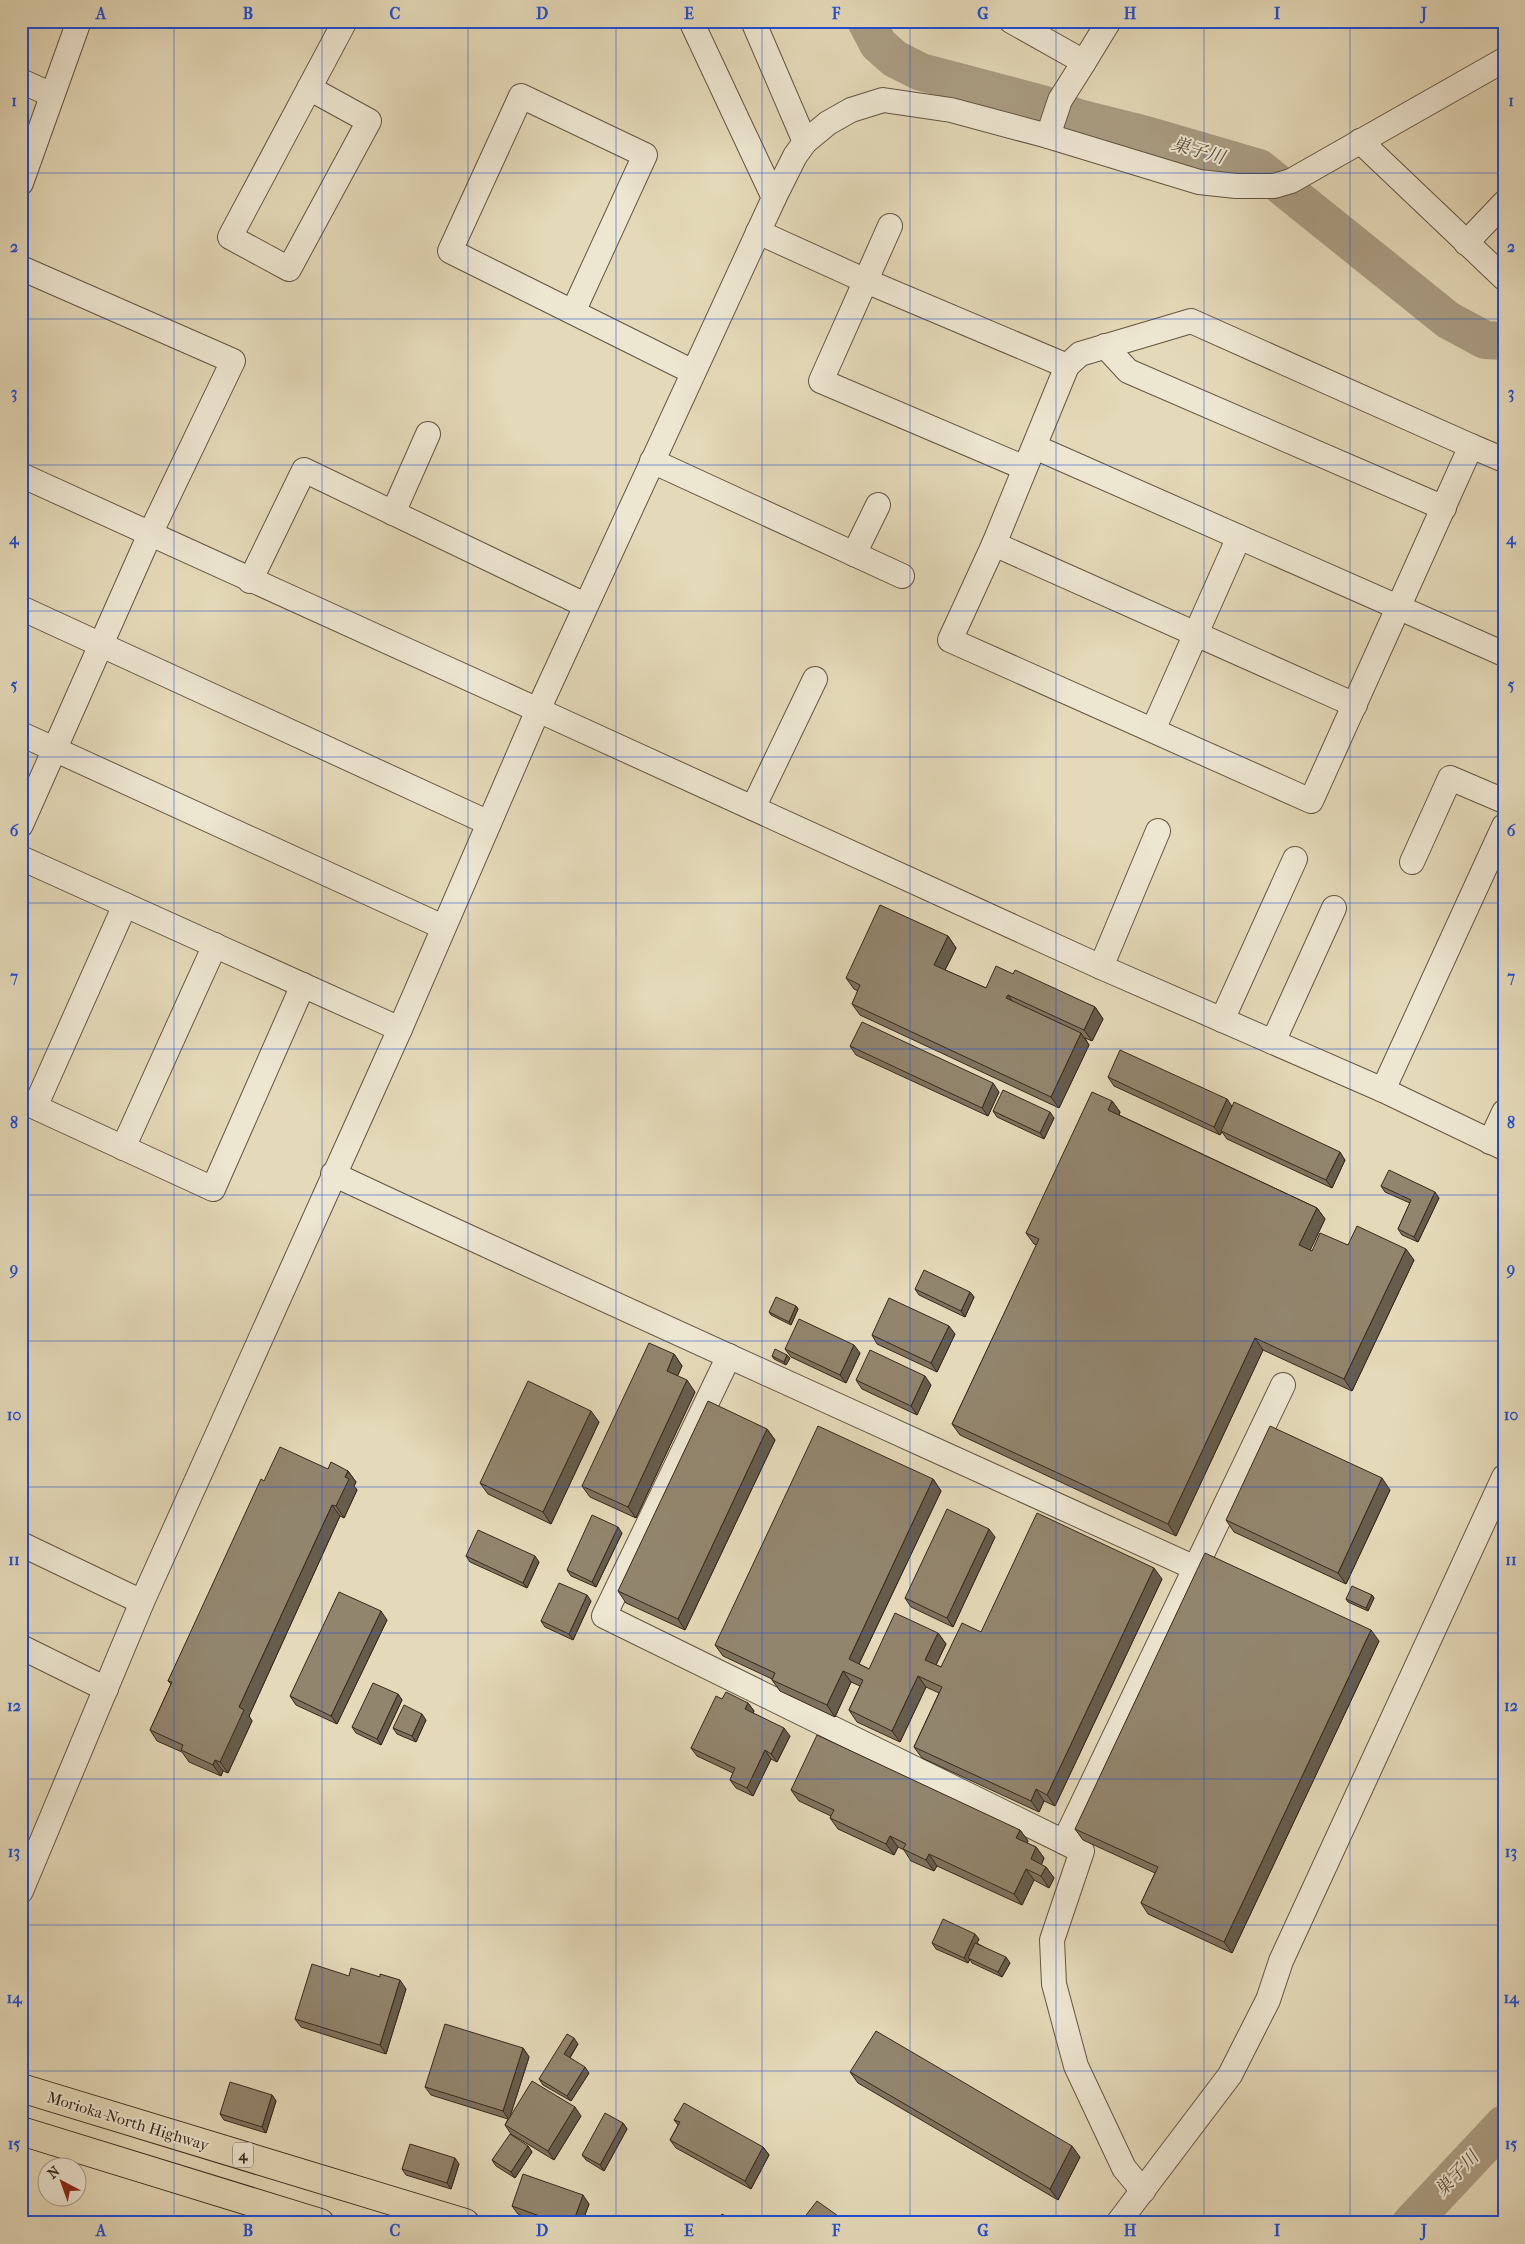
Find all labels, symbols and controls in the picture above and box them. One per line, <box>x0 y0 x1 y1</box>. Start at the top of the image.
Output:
text: A <box>95 4 107 23</box>
text: B <box>243 4 253 23</box>
text: C <box>390 4 401 23</box>
text: D <box>536 4 548 23</box>
text: E <box>684 4 694 23</box>
text: F <box>831 4 841 23</box>
text: G <box>977 4 989 23</box>
text: H <box>1124 4 1137 23</box>
text: I <box>1274 4 1281 23</box>
text: J <box>1419 4 1427 24</box>
text: 1 <box>11 91 17 110</box>
text: 1 <box>1508 91 1514 110</box>
water label: 巣子川 <box>1169 133 1229 169</box>
text: 2 <box>10 237 18 256</box>
text: 2 <box>1507 237 1515 256</box>
text: 3 <box>11 383 17 403</box>
text: 3 <box>1508 383 1514 403</box>
text: 4 <box>8 529 20 549</box>
text: 4 <box>1505 529 1517 549</box>
text: 5 <box>11 675 18 694</box>
text: 5 <box>1508 675 1515 694</box>
text: 6 <box>10 821 19 840</box>
text: 6 <box>1507 821 1516 840</box>
text: 7 <box>9 967 18 986</box>
text: 7 <box>1506 967 1515 986</box>
text: 8 <box>10 1113 18 1132</box>
text: 8 <box>1507 1113 1515 1132</box>
text: 9 <box>9 1259 18 1279</box>
text: 9 <box>1506 1259 1515 1279</box>
text: 10 <box>7 1405 21 1424</box>
text: 10 <box>1504 1405 1518 1424</box>
text: 11 <box>8 1550 20 1569</box>
text: 11 <box>1505 1550 1517 1569</box>
text: 12 <box>7 1696 21 1715</box>
text: 12 <box>1504 1696 1518 1715</box>
text: 13 <box>8 1842 20 1862</box>
text: 13 <box>1505 1842 1517 1862</box>
text: 14 <box>6 1988 23 2008</box>
text: 14 <box>1503 1988 1520 2008</box>
street label: Morioka-North Highway <box>45 2087 212 2155</box>
text: 15 <box>8 2134 20 2153</box>
text: 15 <box>1505 2134 1517 2153</box>
road number: 4 <box>233 2142 253 2168</box>
water label: 巣子川 <box>1431 2146 1484 2201</box>
north arrow <box>38 2156 88 2206</box>
text: N <box>44 2162 64 2182</box>
text: A <box>95 2221 107 2240</box>
text: B <box>243 2221 253 2240</box>
text: C <box>390 2221 401 2240</box>
text: D <box>536 2221 548 2240</box>
text: E <box>684 2221 694 2240</box>
text: F <box>831 2221 841 2240</box>
text: G <box>977 2221 989 2240</box>
text: H <box>1124 2221 1137 2240</box>
text: I <box>1274 2221 1281 2240</box>
text: J <box>1419 2221 1427 2241</box>

